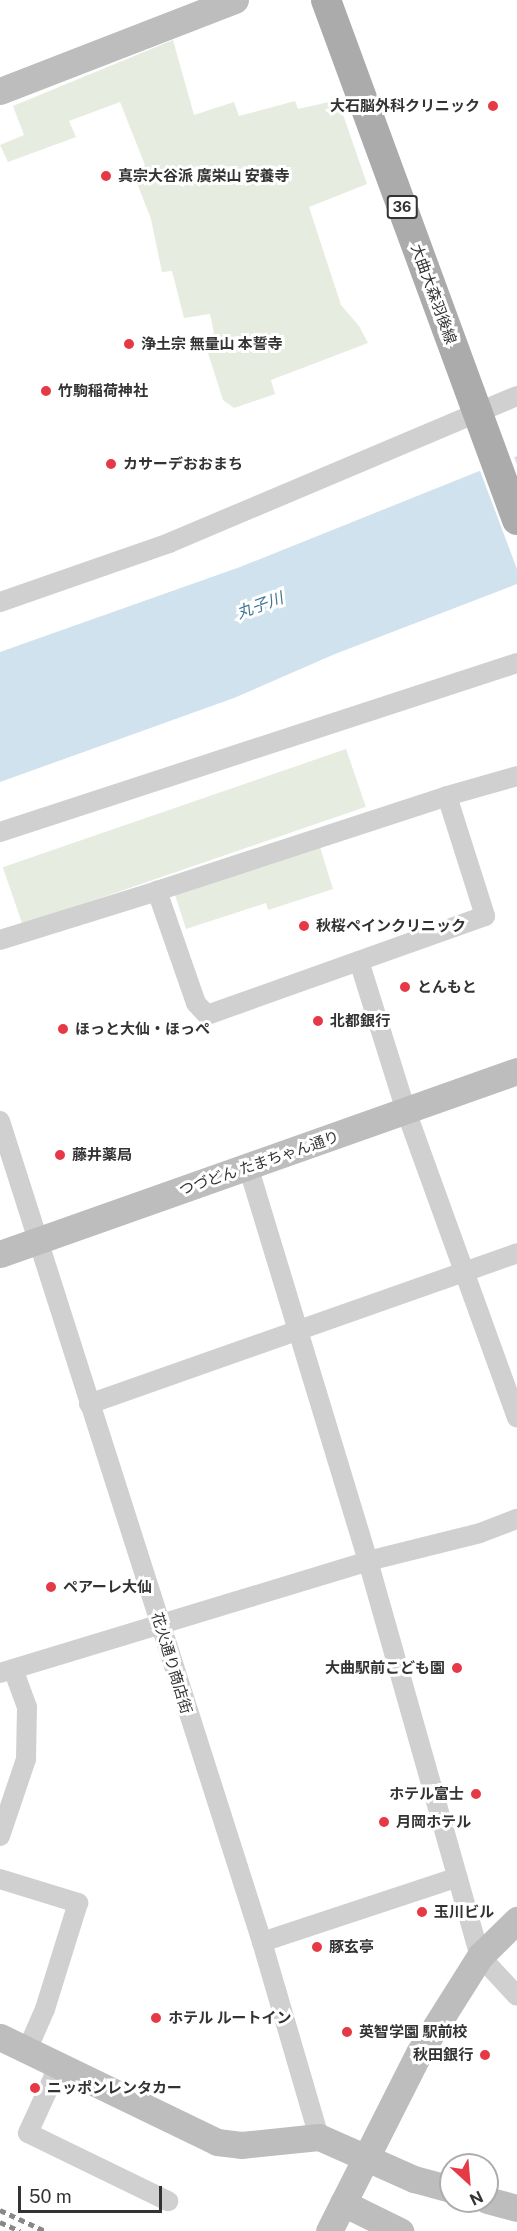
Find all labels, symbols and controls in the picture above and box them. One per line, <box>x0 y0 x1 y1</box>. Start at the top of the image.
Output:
place label: 大石脳外科クリニック <box>330 97 480 115</box>
marker: 大石脳外科クリニック <box>484 97 502 115</box>
place label: 真宗大谷派 廣栄山 安養寺 <box>118 167 290 185</box>
marker: 真宗大谷派 廣栄山 安養寺 <box>99 169 113 183</box>
road number: 36 <box>386 196 418 218</box>
street label: 大曲大森羽後線 <box>408 242 460 346</box>
place label: 浄土宗 無量山 本誓寺 <box>141 335 283 353</box>
marker: 浄土宗 無量山 本誓寺 <box>122 337 136 351</box>
place label: 竹駒稲荷神社 <box>58 382 148 400</box>
marker: 竹駒稲荷神社 <box>39 384 53 398</box>
place label: カサーデおおまち <box>123 455 243 473</box>
marker: カサーデおおまち <box>104 457 118 471</box>
water label: 丸子川 <box>234 589 286 623</box>
place label: 秋桜ペインクリニック <box>316 917 466 935</box>
marker: 秋桜ペインクリニック <box>297 919 311 933</box>
place label: とんもと <box>417 978 477 996</box>
marker: とんもと <box>398 980 412 994</box>
place label: 北都銀行 <box>330 1012 390 1030</box>
marker: 北都銀行 <box>311 1014 325 1028</box>
place label: ほっと大仙・ほっぺ <box>75 1020 210 1038</box>
marker: ほっと大仙・ほっぺ <box>56 1022 70 1036</box>
street label: つづどん たまちゃん通り <box>176 1127 342 1199</box>
place label: 藤井薬局 <box>72 1146 132 1164</box>
marker: 藤井薬局 <box>53 1148 67 1162</box>
place label: ペアーレ大仙 <box>63 1578 152 1596</box>
marker: ペアーレ大仙 <box>44 1580 58 1594</box>
street label: 花火通り商店街 <box>148 1610 196 1716</box>
place label: 大曲駅前こども園 <box>325 1659 445 1677</box>
marker: 大曲駅前こども園 <box>450 1661 464 1675</box>
place label: ホテル富士 <box>389 1785 464 1803</box>
marker: ホテル富士 <box>469 1787 483 1801</box>
place label: 月岡ホテル <box>396 1813 471 1831</box>
marker: 月岡ホテル <box>377 1815 391 1829</box>
place label: 玉川ビル <box>434 1903 494 1921</box>
marker: 玉川ビル <box>415 1905 429 1919</box>
place label: 豚玄亭 <box>329 1938 374 1956</box>
marker: 豚玄亭 <box>310 1940 324 1954</box>
place label: ホテル ルートイン <box>168 2009 291 2027</box>
marker: ホテル ルートイン <box>149 2011 163 2025</box>
place label: 英智学園 駅前校 <box>359 2023 467 2041</box>
marker: 英智学園 駅前校 <box>340 2025 354 2039</box>
place label: 秋田銀行 <box>413 2046 473 2064</box>
marker: 秋田銀行 <box>478 2048 492 2062</box>
place label: ニッポンレンタカー <box>47 2079 182 2097</box>
marker: ニッポンレンタカー <box>28 2081 42 2095</box>
north arrow <box>439 2153 499 2213</box>
scale bar <box>21 2174 165 2212</box>
text: 50 m <box>29 2186 72 2207</box>
text: N <box>466 2187 486 2209</box>

